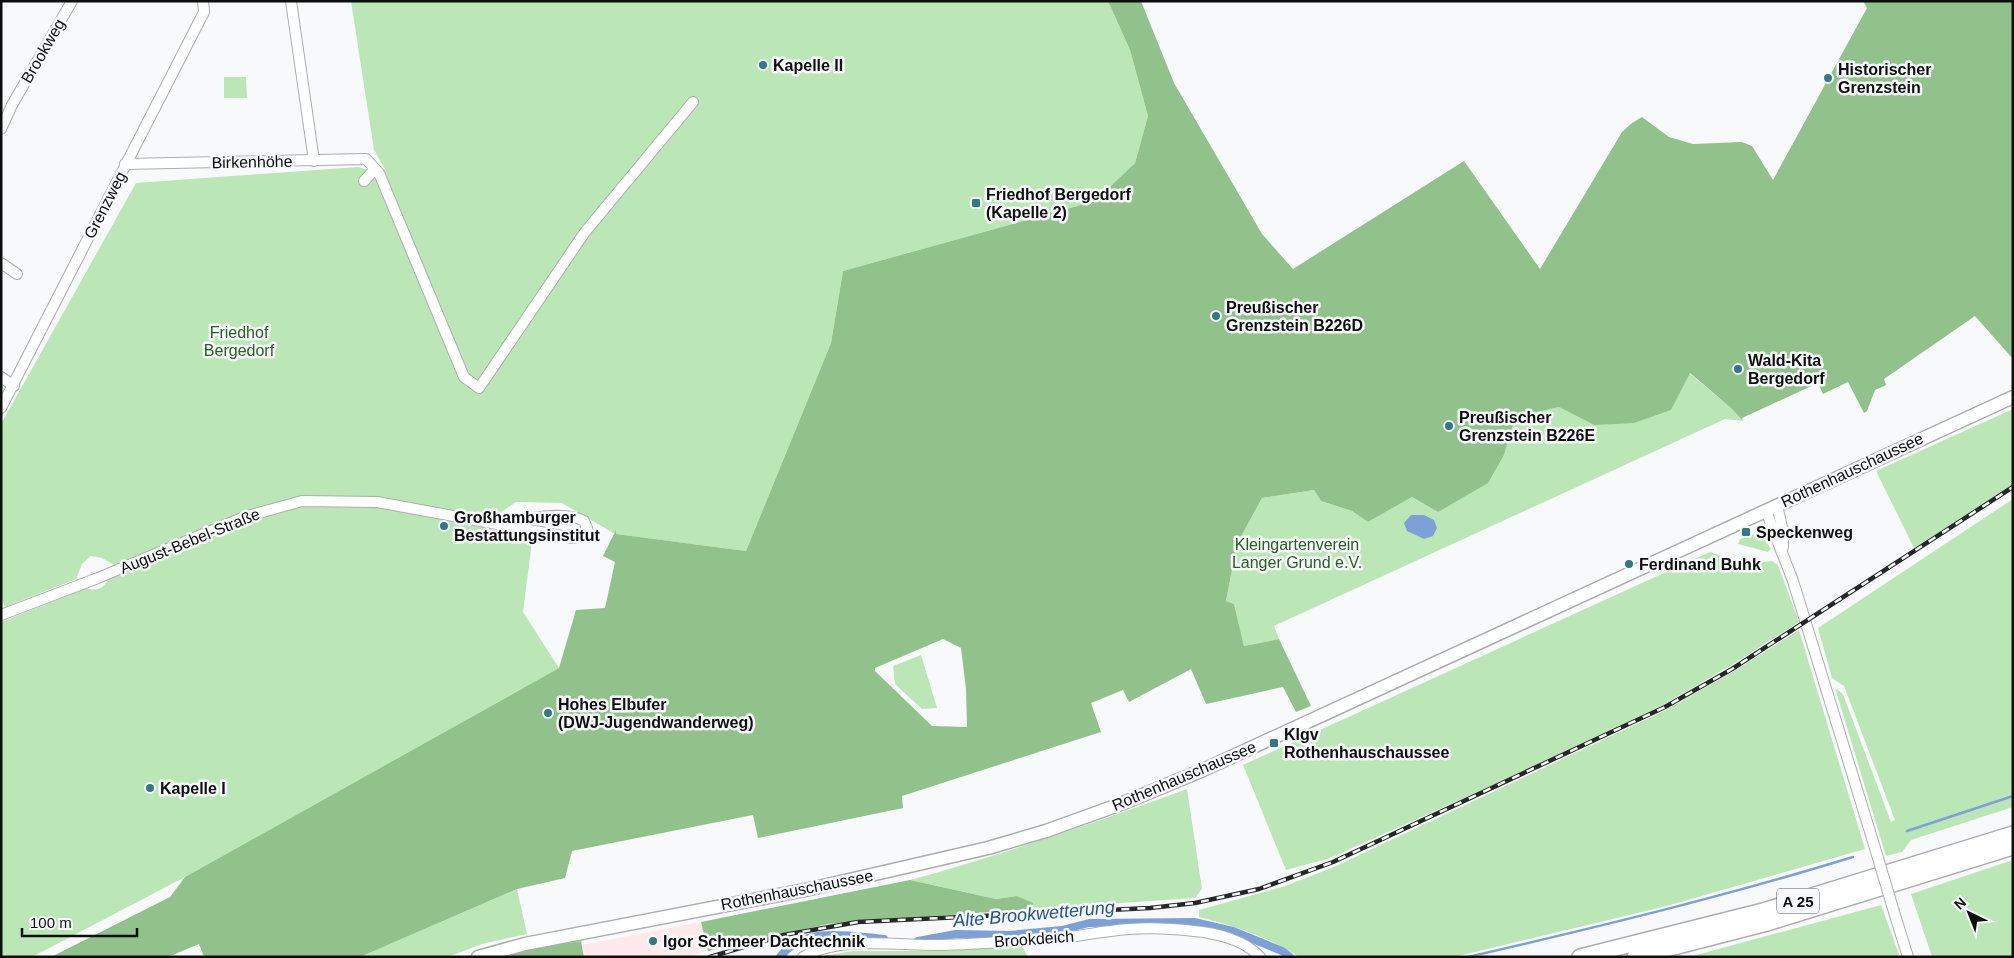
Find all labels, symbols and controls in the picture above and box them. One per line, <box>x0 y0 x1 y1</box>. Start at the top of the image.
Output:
street label: Brookweg <box>18 16 68 86</box>
place label: Kapelle II <box>773 57 843 74</box>
marker: Kapelle II <box>757 59 769 71</box>
place label: Historischer Grenzstein <box>1838 61 1931 96</box>
marker: Historischer Grenzstein <box>1822 72 1834 84</box>
street label: Birkenhöhe <box>211 153 293 171</box>
street label: Grenzweg <box>81 169 129 241</box>
place label: Friedhof Bergedorf (Kapelle 2) <box>986 186 1132 221</box>
marker: Friedhof Bergedorf (Kapelle 2) <box>970 197 982 209</box>
place label: Preußischer Grenzstein B226D <box>1226 299 1363 334</box>
marker: Preußischer Grenzstein B226D <box>1210 310 1222 322</box>
park label: Friedhof Bergedorf <box>204 324 275 359</box>
place label: Wald-Kita Bergedorf <box>1748 352 1825 387</box>
marker: Wald-Kita Bergedorf <box>1732 363 1744 375</box>
place label: Preußischer Grenzstein B226E <box>1459 409 1595 444</box>
marker: Preußischer Grenzstein B226E <box>1443 420 1455 432</box>
street label: Rothenhauschaussee <box>1778 430 1926 510</box>
street label: August-Bebel-Straße <box>118 505 263 577</box>
place label: Großhamburger Bestattungsinstitut <box>454 509 600 544</box>
marker: Großhamburger Bestattungsinstitut <box>438 520 450 532</box>
place label: Speckenweg <box>1756 524 1853 541</box>
marker: Speckenweg <box>1740 526 1752 538</box>
park label: Kleingartenverein Langer Grund e.V. <box>1232 536 1362 571</box>
place label: Ferdinand Buhk <box>1639 556 1761 573</box>
marker: Ferdinand Buhk <box>1623 558 1635 570</box>
place label: Hohes Elbufer (DWJ-Jugendwanderweg) <box>558 696 754 731</box>
marker: Hohes Elbufer (DWJ-Jugendwanderweg) <box>542 707 554 719</box>
place label: Klgv Rothenhauschaussee <box>1284 726 1449 761</box>
marker: Klgv Rothenhauschaussee <box>1268 737 1280 749</box>
street label: Rothenhauschaussee <box>1109 738 1259 814</box>
place label: Kapelle I <box>160 780 226 797</box>
marker: Kapelle I <box>144 782 156 794</box>
street label: Rothenhauschaussee <box>719 867 875 913</box>
road number: A 25 <box>1777 888 1819 914</box>
north arrow <box>1944 888 1994 938</box>
text: N <box>1951 894 1969 913</box>
water label: Alte Brookwetterung <box>951 897 1116 931</box>
scale bar <box>22 906 138 938</box>
text: 100 m <box>30 914 72 931</box>
street label: Brookdeich <box>993 928 1075 950</box>
place label: Igor Schmeer Dachtechnik <box>663 933 865 950</box>
marker: Igor Schmeer Dachtechnik <box>647 935 659 947</box>

